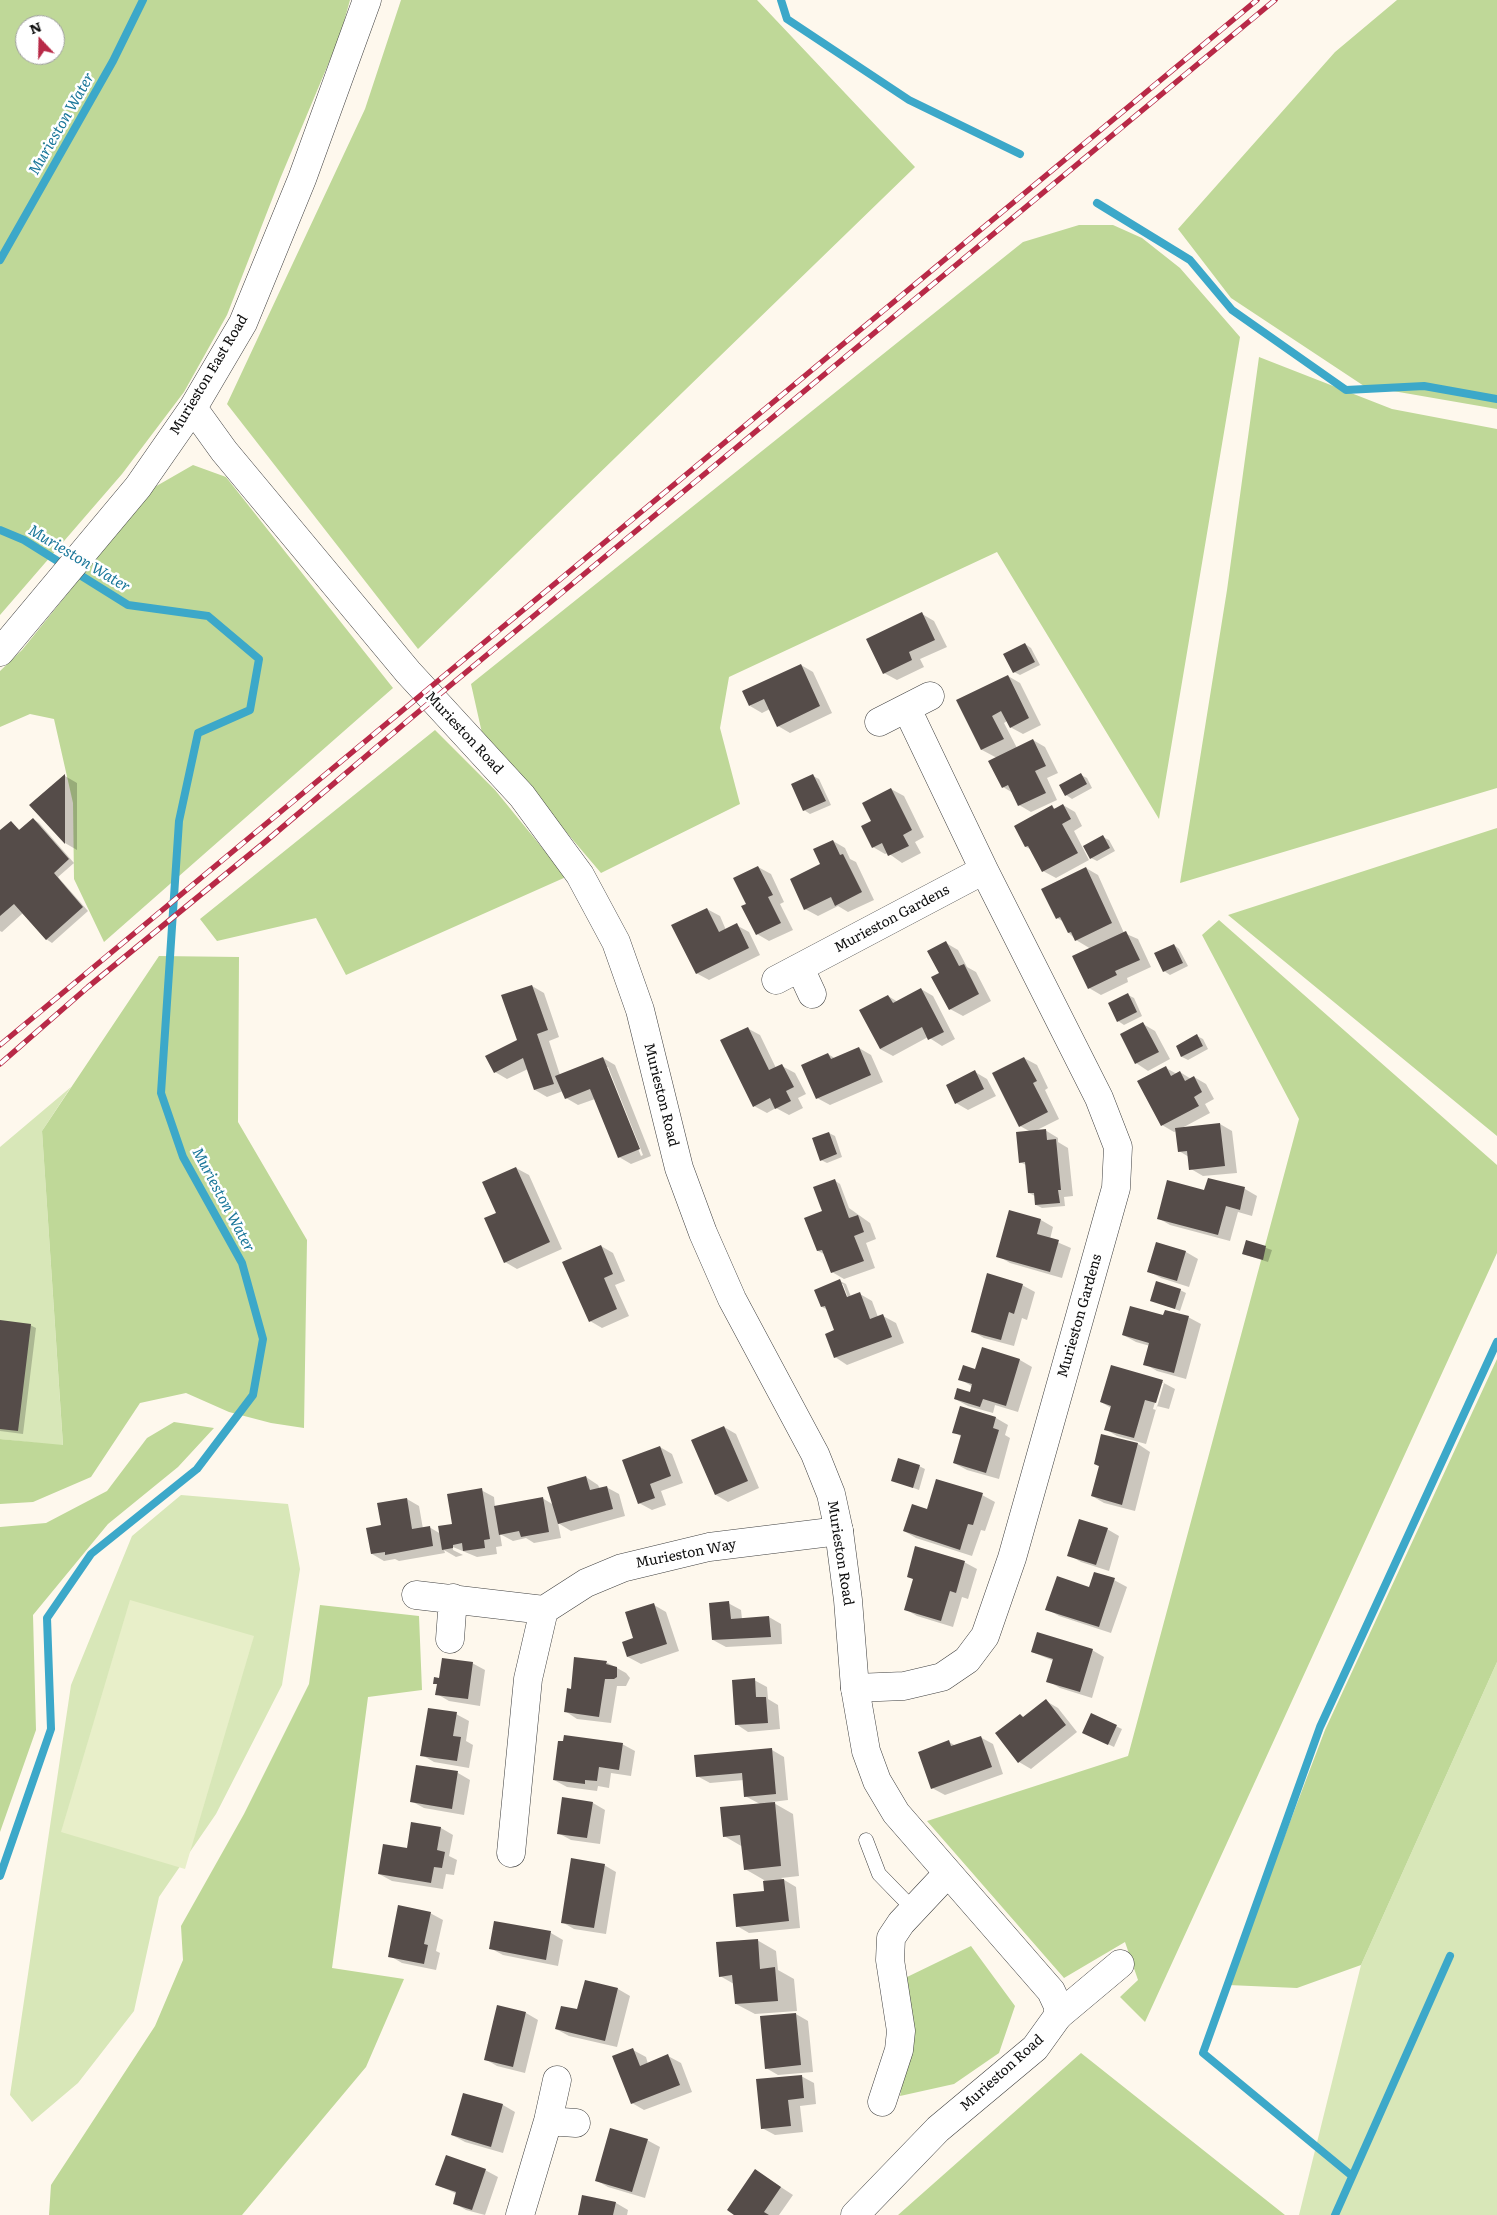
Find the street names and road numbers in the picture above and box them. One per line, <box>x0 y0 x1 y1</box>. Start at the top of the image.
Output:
street label: Murieston East Road <box>166 312 252 438</box>
street label: Murieston Road <box>422 688 506 778</box>
street label: Murieston Gardens <box>832 882 952 956</box>
street label: Murieston Road <box>640 1041 682 1149</box>
street label: Murieston Gardens <box>1054 1252 1106 1380</box>
street label: Murieston Road <box>823 1499 857 1607</box>
street label: Murieston Way <box>634 1536 738 1572</box>
street label: Murieston Road <box>957 2031 1047 2115</box>

